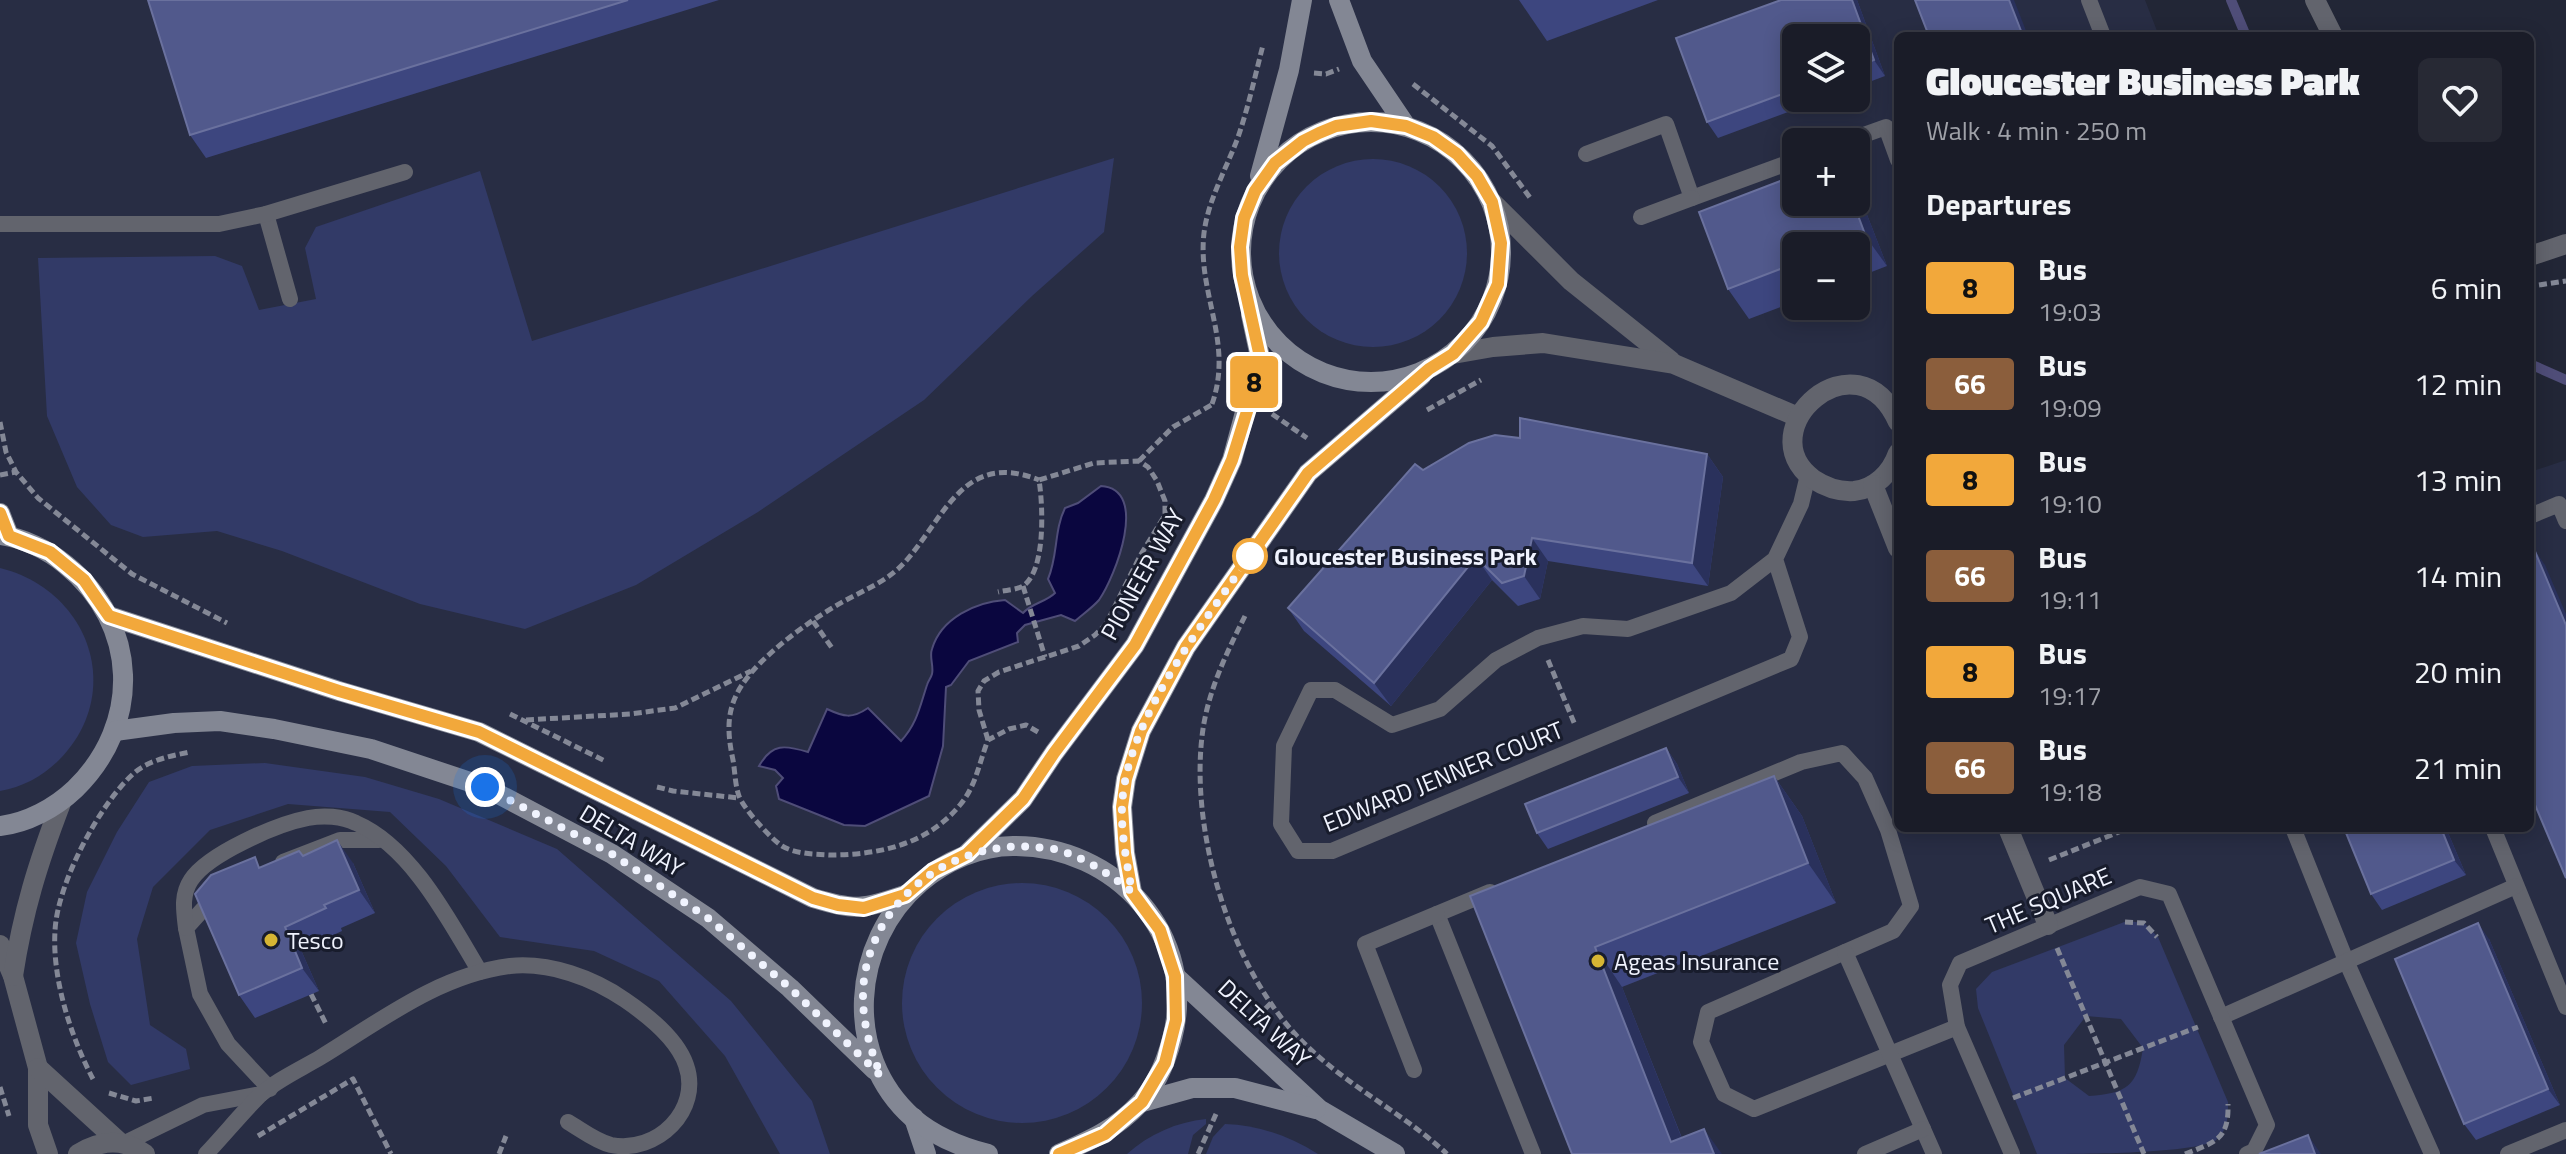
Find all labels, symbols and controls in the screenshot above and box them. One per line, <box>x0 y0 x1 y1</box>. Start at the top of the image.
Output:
map controls <box>1782 24 1870 320</box>
button: layers <box>1782 24 1870 112</box>
text: Gloucester Business Park <box>1926 52 2360 110</box>
button: heart <box>2418 58 2502 142</box>
text: Walk · 4 min · 250 m <box>1926 111 2147 150</box>
button: + <box>1782 128 1870 216</box>
text: Departures <box>1926 181 2071 227</box>
button: − <box>1782 232 1870 320</box>
text: Bus <box>2038 246 2087 292</box>
text: 6 min <box>2431 265 2502 311</box>
text: 8 <box>1962 266 1978 309</box>
text: 19:03 <box>2038 292 2102 331</box>
text: Bus <box>2038 342 2087 388</box>
line badge: 8 <box>1228 356 1280 408</box>
text: 8 <box>1246 360 1262 403</box>
text: 12 min <box>2414 361 2502 407</box>
text: 66 <box>1954 362 1986 405</box>
text: 19:09 <box>2038 388 2102 427</box>
text: Bus <box>2038 438 2087 484</box>
text: 13 min <box>2414 457 2502 503</box>
text: 8 <box>1962 458 1978 501</box>
text: 19:10 <box>2038 484 2102 523</box>
street label: PIONEER WAY <box>1091 502 1193 646</box>
text: Bus <box>2038 534 2087 580</box>
place label: Gloucester Business Park <box>1274 538 1538 574</box>
marker: Gloucester Business Park <box>1233 539 1267 573</box>
text: 14 min <box>2414 553 2502 599</box>
text: 66 <box>1954 554 1986 597</box>
text: 19:11 <box>2038 580 2102 619</box>
text: Bus <box>2038 630 2087 676</box>
text: 20 min <box>2414 649 2502 695</box>
text: 8 <box>1962 650 1978 693</box>
text: 19:17 <box>2038 676 2102 715</box>
street label: EDWARD JENNER COURT <box>1317 711 1569 841</box>
text: Bus <box>2038 726 2087 772</box>
text: 21 min <box>2414 745 2502 791</box>
text: 66 <box>1954 746 1986 789</box>
your location <box>465 767 505 807</box>
text: 19:18 <box>2038 772 2102 811</box>
street label: DELTA WAY <box>573 795 691 885</box>
street label: THE SQUARE <box>1979 857 2117 943</box>
place label: Tesco <box>287 922 344 958</box>
marker: Tesco <box>262 931 280 949</box>
place label: Ageas Insurance <box>1614 943 1779 979</box>
marker: Ageas Insurance <box>1589 952 1607 970</box>
street label: DELTA WAY <box>1210 970 1320 1076</box>

